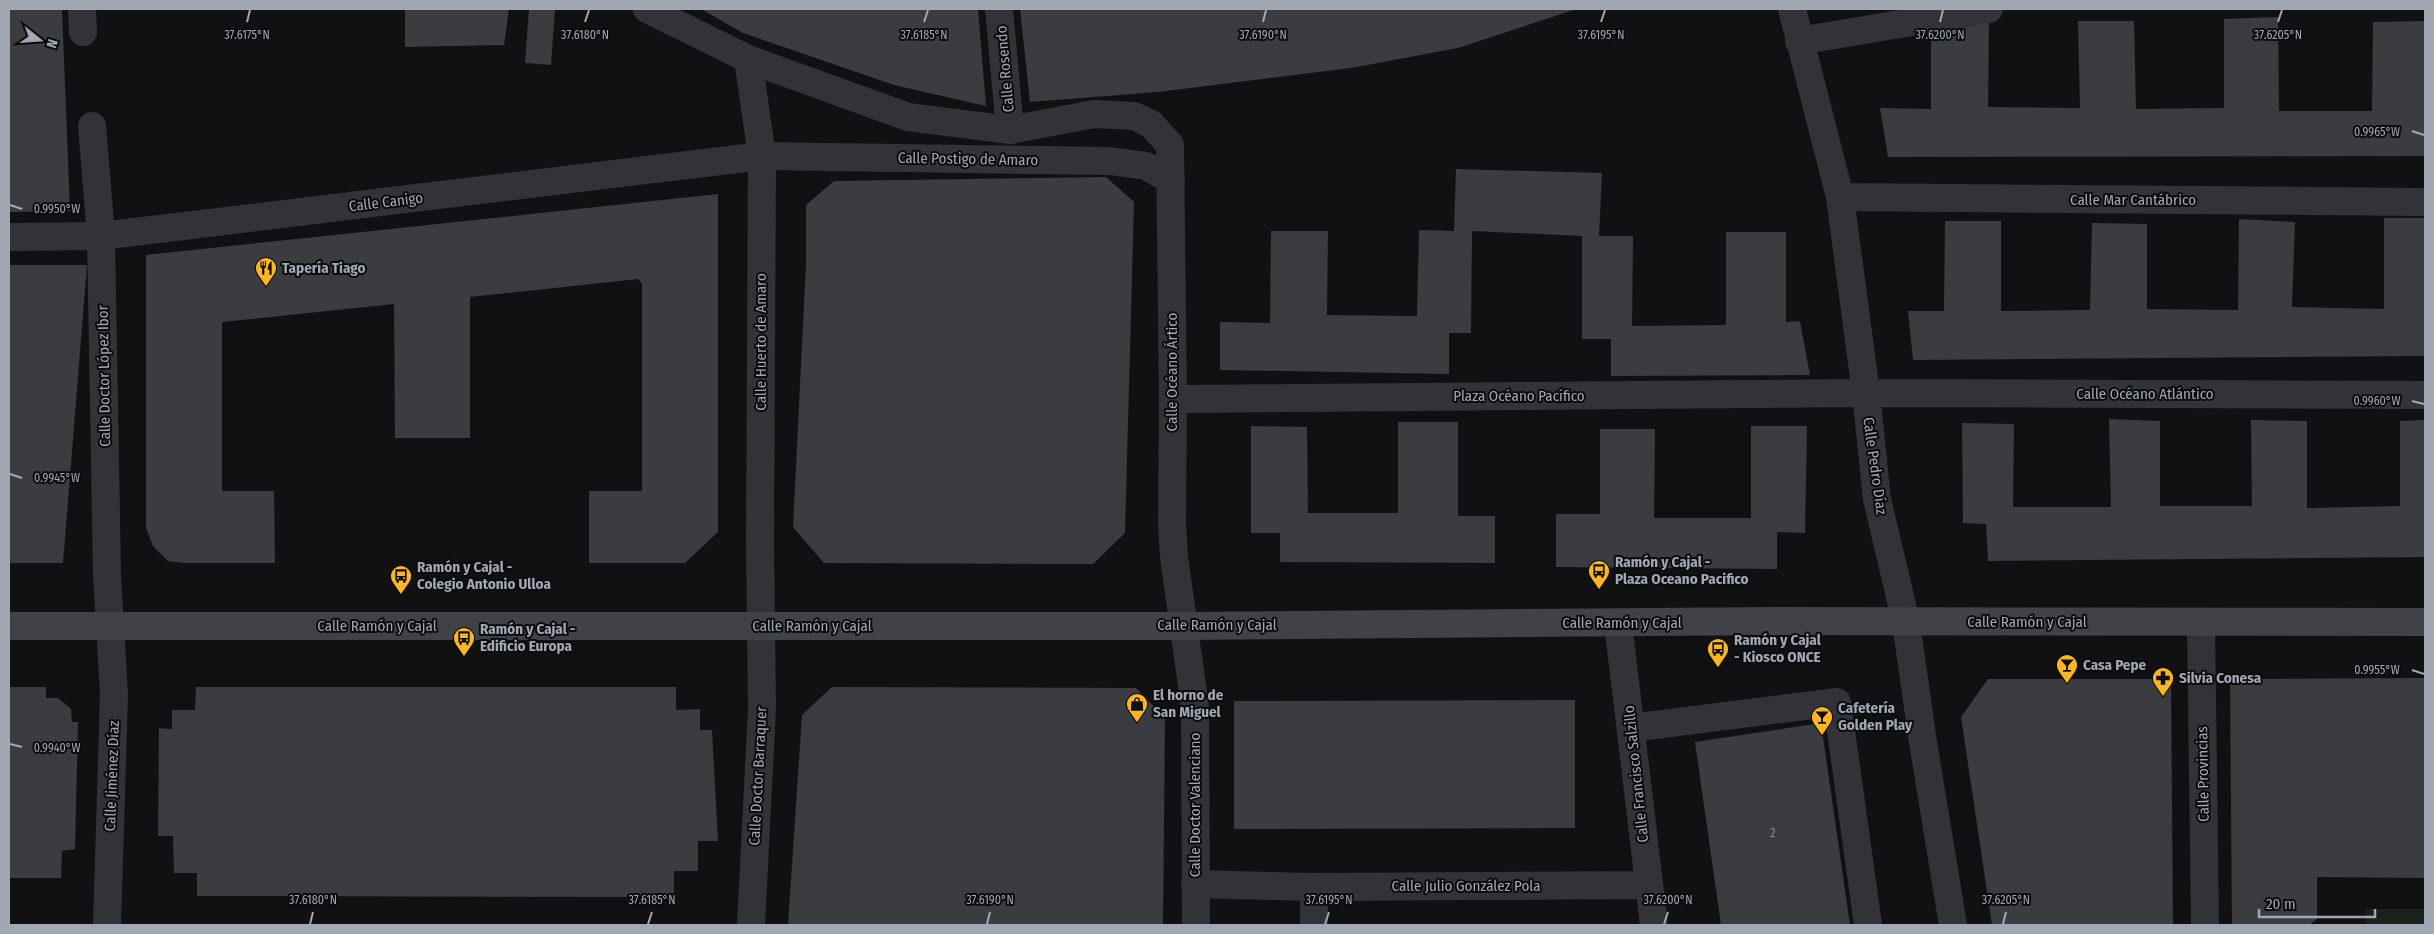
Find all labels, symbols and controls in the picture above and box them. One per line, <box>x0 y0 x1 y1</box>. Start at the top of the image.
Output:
north arrow <box>15 15 65 65</box>
street label: Calle Rosendo <box>992 25 1018 113</box>
text: 37.6175°N <box>224 28 270 42</box>
text: 37.6180°N <box>561 28 609 42</box>
text: 37.6185°N <box>900 28 948 42</box>
text: 37.6190°N <box>1239 28 1287 42</box>
text: 37.6195°N <box>1578 28 1624 42</box>
text: 37.6200°N <box>1915 28 1965 42</box>
text: 37.6205°N <box>2254 28 2302 42</box>
text: N <box>43 37 61 50</box>
text: 0.9965°W <box>2354 125 2400 139</box>
street label: Calle Postigo de Amaro <box>898 149 1039 169</box>
street label: Calle Canigo <box>348 189 424 215</box>
street label: Calle Mar Cantábrico <box>2070 191 2196 209</box>
text: 0.9950°W <box>34 202 80 216</box>
restaurant icon: Tapería Tiago <box>254 256 278 287</box>
place label: Tapería Tiago <box>282 259 365 277</box>
street label: Calle Huerto de Amaro <box>752 273 770 411</box>
street label: Calle Doctor López Ibor <box>94 304 114 447</box>
street label: Calle Océano Ártico <box>1163 313 1181 431</box>
street label: Calle Océano Atlántico <box>2076 385 2214 403</box>
street label: Plaza Océano Pacífico <box>1453 387 1585 405</box>
text: 0.9960°W <box>2354 394 2401 408</box>
street label: Calle Pedro Díaz <box>1859 416 1891 516</box>
text: 0.9945°W <box>34 471 80 485</box>
place label: Ramón y Cajal - Plaza Oceano Pacifico <box>1615 553 1749 588</box>
place label: Ramón y Cajal - Colegio Antonio Ulloa <box>417 558 551 593</box>
bus stop icon: Ramón y Cajal - Plaza Oceano Pacifico <box>1587 559 1611 590</box>
bus stop icon: Ramón y Cajal - Colegio Antonio Ulloa <box>389 564 413 595</box>
street label: Calle Ramón y Cajal <box>1967 613 2087 631</box>
street label: Calle Ramón y Cajal <box>1562 614 1682 632</box>
street label: Calle Ramón y Cajal <box>1157 616 1277 634</box>
street label: Calle Ramón y Cajal <box>317 617 437 635</box>
street label: Calle Ramón y Cajal <box>752 617 872 635</box>
place label: Ramón y Cajal - Edificio Europa <box>480 620 576 655</box>
bus stop icon: Ramón y Cajal - Edificio Europa <box>452 626 476 657</box>
place label: Ramón y Cajal - Kiosco ONCE <box>1734 631 1822 666</box>
bus stop icon: Ramón y Cajal - Kiosco ONCE <box>1706 637 1730 668</box>
bar icon: Casa Pepe <box>2055 653 2079 684</box>
place label: Casa Pepe <box>2083 656 2147 674</box>
text: 0.9955°W <box>2354 663 2400 677</box>
pharmacy icon: Silvia Conesa <box>2151 666 2175 697</box>
place label: Silvia Conesa <box>2179 669 2262 687</box>
place label: El horno de San Miguel <box>1153 686 1224 721</box>
shop icon: El horno de San Miguel <box>1125 692 1149 723</box>
place label: Cafetería Golden Play <box>1838 699 1913 734</box>
street label: Calle Francisco Salzillo <box>1620 704 1652 844</box>
street label: Calle Doctor Barraquer <box>745 705 771 846</box>
bar icon: Cafetería Golden Play <box>1810 705 1834 736</box>
street label: Calle Jiménez Díaz <box>101 720 123 832</box>
street label: Calle Provincias <box>2193 726 2213 822</box>
street label: Calle Doctor Valenciano <box>1186 733 1204 877</box>
text: 0.9940°W <box>34 741 80 755</box>
house number: 2 <box>1770 826 1776 840</box>
street label: Calle Julio González Pola <box>1391 877 1541 895</box>
scale bar <box>2259 886 2375 918</box>
text: 37.6180°N <box>289 893 337 907</box>
text: 37.6185°N <box>628 893 676 907</box>
text: 37.6190°N <box>966 893 1014 907</box>
text: 37.6195°N <box>1306 893 1352 907</box>
text: 37.6200°N <box>1643 893 1693 907</box>
text: 37.6205°N <box>1982 893 2030 907</box>
text: 20 m <box>2266 895 2296 913</box>

